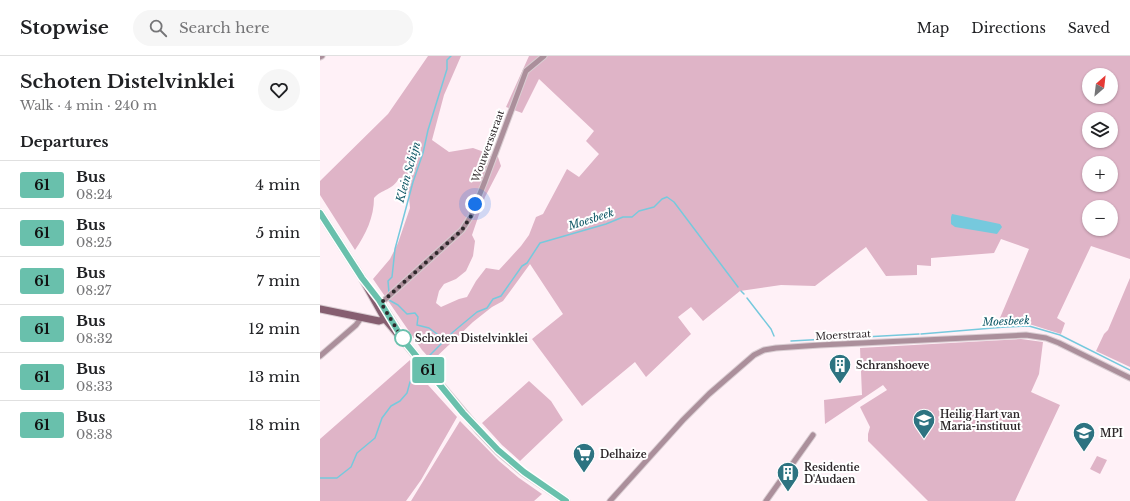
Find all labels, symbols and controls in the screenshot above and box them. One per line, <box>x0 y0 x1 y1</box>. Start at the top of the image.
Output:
search box <box>133 10 413 46</box>
text: Stopwise <box>20 16 109 39</box>
icon: search <box>147 17 169 39</box>
text: Search here <box>179 18 270 37</box>
text: Map <box>917 19 949 37</box>
text: Directions <box>971 19 1046 37</box>
text: Saved <box>1068 19 1110 37</box>
north arrow <box>1082 68 1118 104</box>
map controls <box>1082 68 1118 236</box>
button: heart <box>258 69 300 111</box>
text: Schoten Distelvinklei <box>20 70 235 93</box>
text: Walk · 4 min · 240 m <box>20 97 157 114</box>
street label: Wouwersstraat <box>469 108 507 185</box>
button: layers <box>1082 112 1118 148</box>
text: Departures <box>20 132 109 151</box>
water label: Klein Schijn <box>392 140 423 205</box>
button: + <box>1082 156 1118 192</box>
text: Bus <box>76 167 106 186</box>
text: 4 min <box>255 175 300 194</box>
text: 61 <box>34 176 50 194</box>
text: 08:24 <box>76 186 112 203</box>
your location <box>465 194 485 214</box>
button: − <box>1082 200 1118 236</box>
water label: Moesbeek <box>565 205 616 233</box>
text: Bus <box>76 215 106 234</box>
text: 5 min <box>256 223 300 242</box>
text: 61 <box>34 224 50 242</box>
text: 08:25 <box>76 234 112 251</box>
text: Bus <box>76 263 106 282</box>
text: 7 min <box>257 271 300 290</box>
text: 61 <box>34 272 50 290</box>
text: 08:27 <box>76 282 111 299</box>
text: Bus <box>76 311 106 330</box>
water label: Moesbeek <box>981 313 1030 329</box>
text: 12 min <box>248 319 300 338</box>
text: 61 <box>34 320 50 338</box>
street label: Moerstraat <box>815 327 871 343</box>
marker: Schoten Distelvinklei <box>394 329 412 347</box>
text: 08:32 <box>76 330 113 347</box>
place label: Schoten Distelvinklei <box>415 332 528 345</box>
building icon: Schranshoeve <box>827 352 853 385</box>
line badge: 61 <box>410 357 446 383</box>
text: Bus <box>76 359 106 378</box>
place label: Schranshoeve <box>856 359 930 372</box>
text: 61 <box>420 361 436 379</box>
text: 13 min <box>248 367 300 386</box>
text: 61 <box>34 368 50 386</box>
text: 08:33 <box>76 378 113 395</box>
text: Bus <box>76 407 106 426</box>
school or university icon: Heilig Hart van Maria-instituut <box>911 407 937 440</box>
place label: Heilig Hart van Maria-instituut <box>940 408 1021 433</box>
text: 18 min <box>248 415 300 434</box>
text: 61 <box>34 416 50 434</box>
school or university icon: MPI <box>1071 420 1097 453</box>
text: 08:38 <box>76 426 113 443</box>
place label: MPI <box>1100 427 1123 440</box>
supermarket icon: Delhaize <box>571 441 597 474</box>
place label: Delhaize <box>600 448 647 461</box>
building icon: Residentie D'Audaen <box>775 460 801 493</box>
place label: Residentie D'Audaen <box>804 461 860 486</box>

